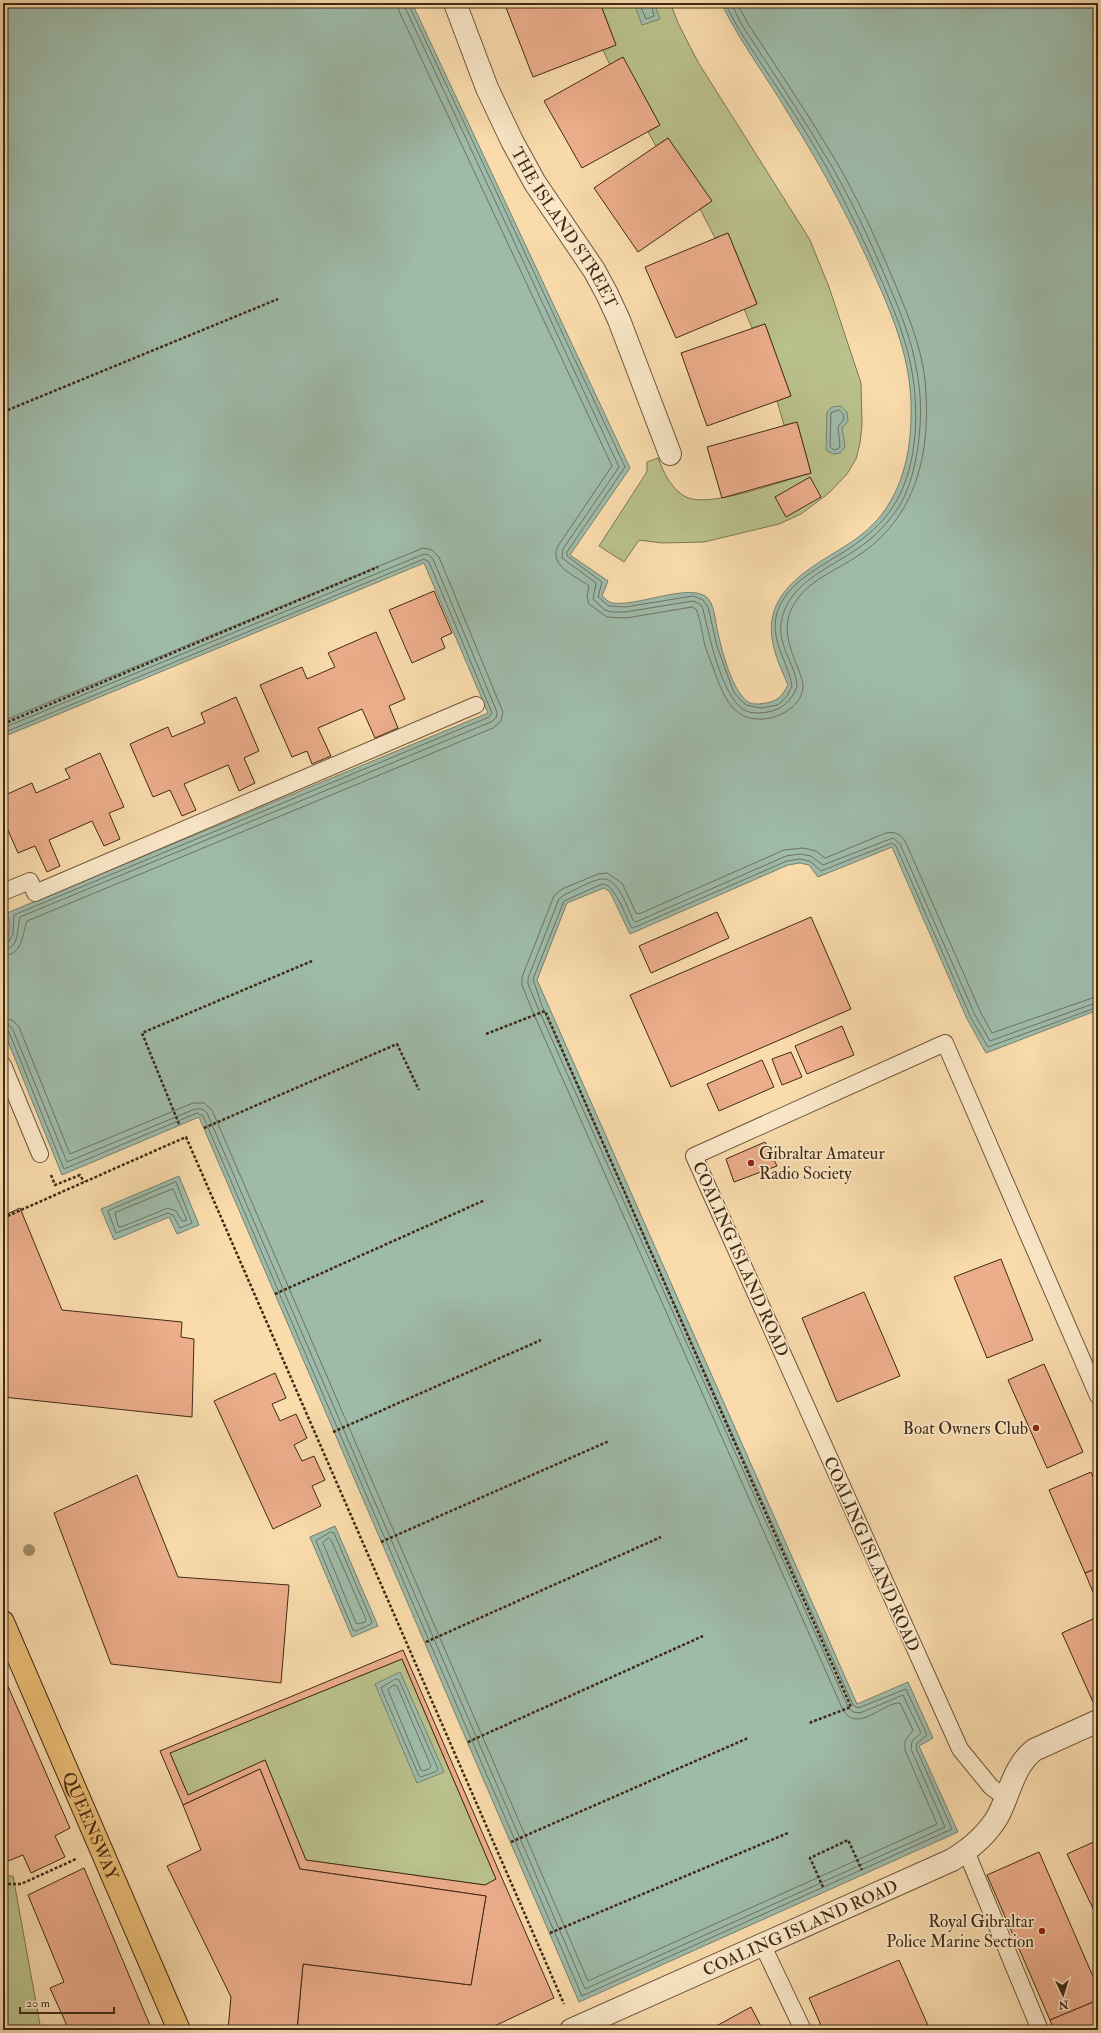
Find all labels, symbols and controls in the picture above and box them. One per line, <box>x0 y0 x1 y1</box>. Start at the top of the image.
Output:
street label: THE ISLAND STREET <box>506 144 622 312</box>
place label: Gibraltar Amateur Radio Society <box>759 1143 885 1185</box>
street label: COALING ISLAND ROAD <box>688 1158 793 1360</box>
marker: Gibraltar Amateur Radio Society <box>746 1158 756 1168</box>
place label: Boat Owners Club <box>903 1418 1028 1439</box>
marker: Boat Owners Club <box>1031 1423 1041 1433</box>
street label: COALING ISLAND ROAD <box>819 1453 924 1655</box>
street label: QUEENSWAY <box>58 1769 123 1884</box>
street label: COALING ISLAND ROAD <box>700 1875 901 1981</box>
place label: Royal Gibraltar Police Marine Section <box>886 1911 1035 1952</box>
marker: Royal Gibraltar Police Marine Section <box>1037 1926 1047 1936</box>
north arrow <box>1043 1975 1083 2015</box>
scale bar <box>20 1989 114 2015</box>
text: 20 m <box>26 1996 51 2011</box>
text: N <box>1057 1998 1070 2011</box>

